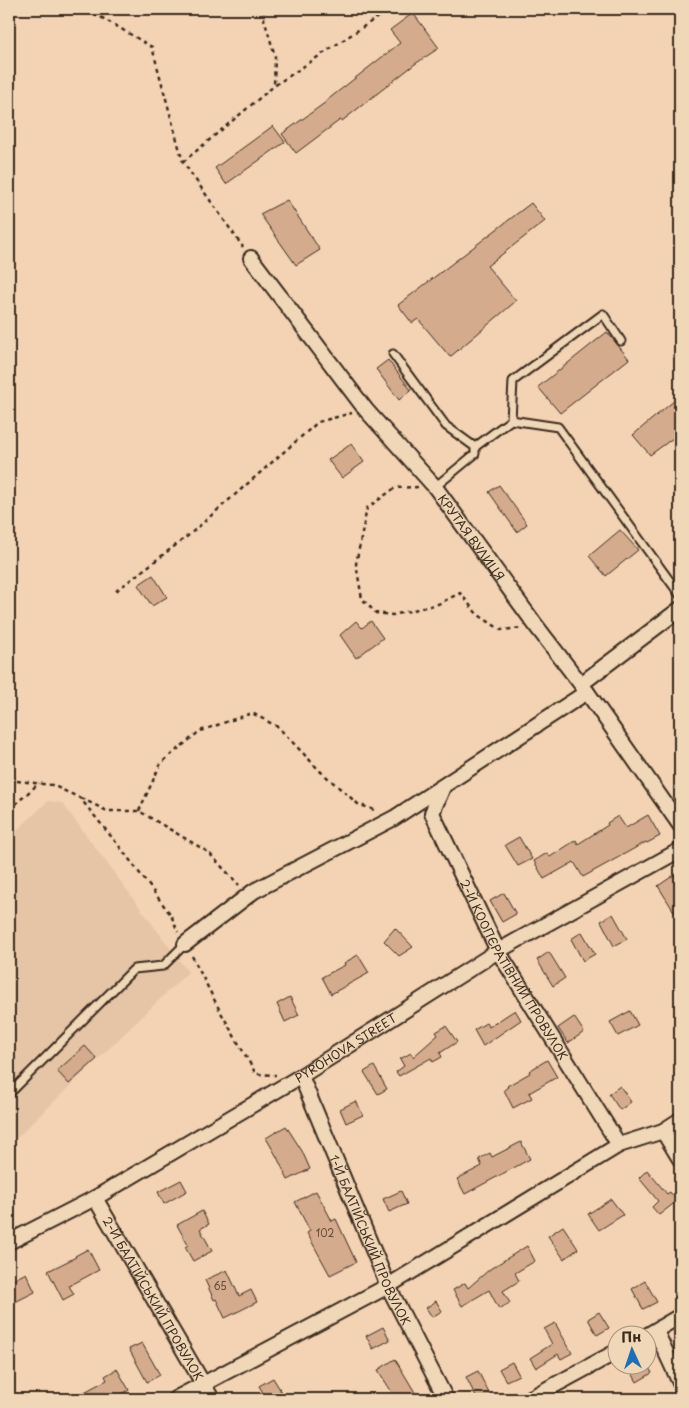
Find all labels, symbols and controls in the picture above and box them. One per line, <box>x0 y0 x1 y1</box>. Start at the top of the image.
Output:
street label: КРУТАЯ ВУЛИЦЯ <box>434 490 509 584</box>
street label: 2-Й КООПЄРАТІВНИЙ ПРОВУЛОК <box>456 876 573 1063</box>
street label: PYROHOVA STREET <box>291 1008 401 1087</box>
street label: 1-Й БАЛТІЙСЬКИЙ ПРОВУЛОК <box>326 1152 416 1328</box>
street label: 2-Й БАЛТІЙСЬКИЙ ПРОВУЛОК <box>99 1213 208 1384</box>
house number: 102 <box>316 1225 334 1240</box>
house number: 65 <box>213 1278 227 1293</box>
north arrow <box>606 1326 656 1376</box>
text: Пн <box>621 1326 642 1348</box>

